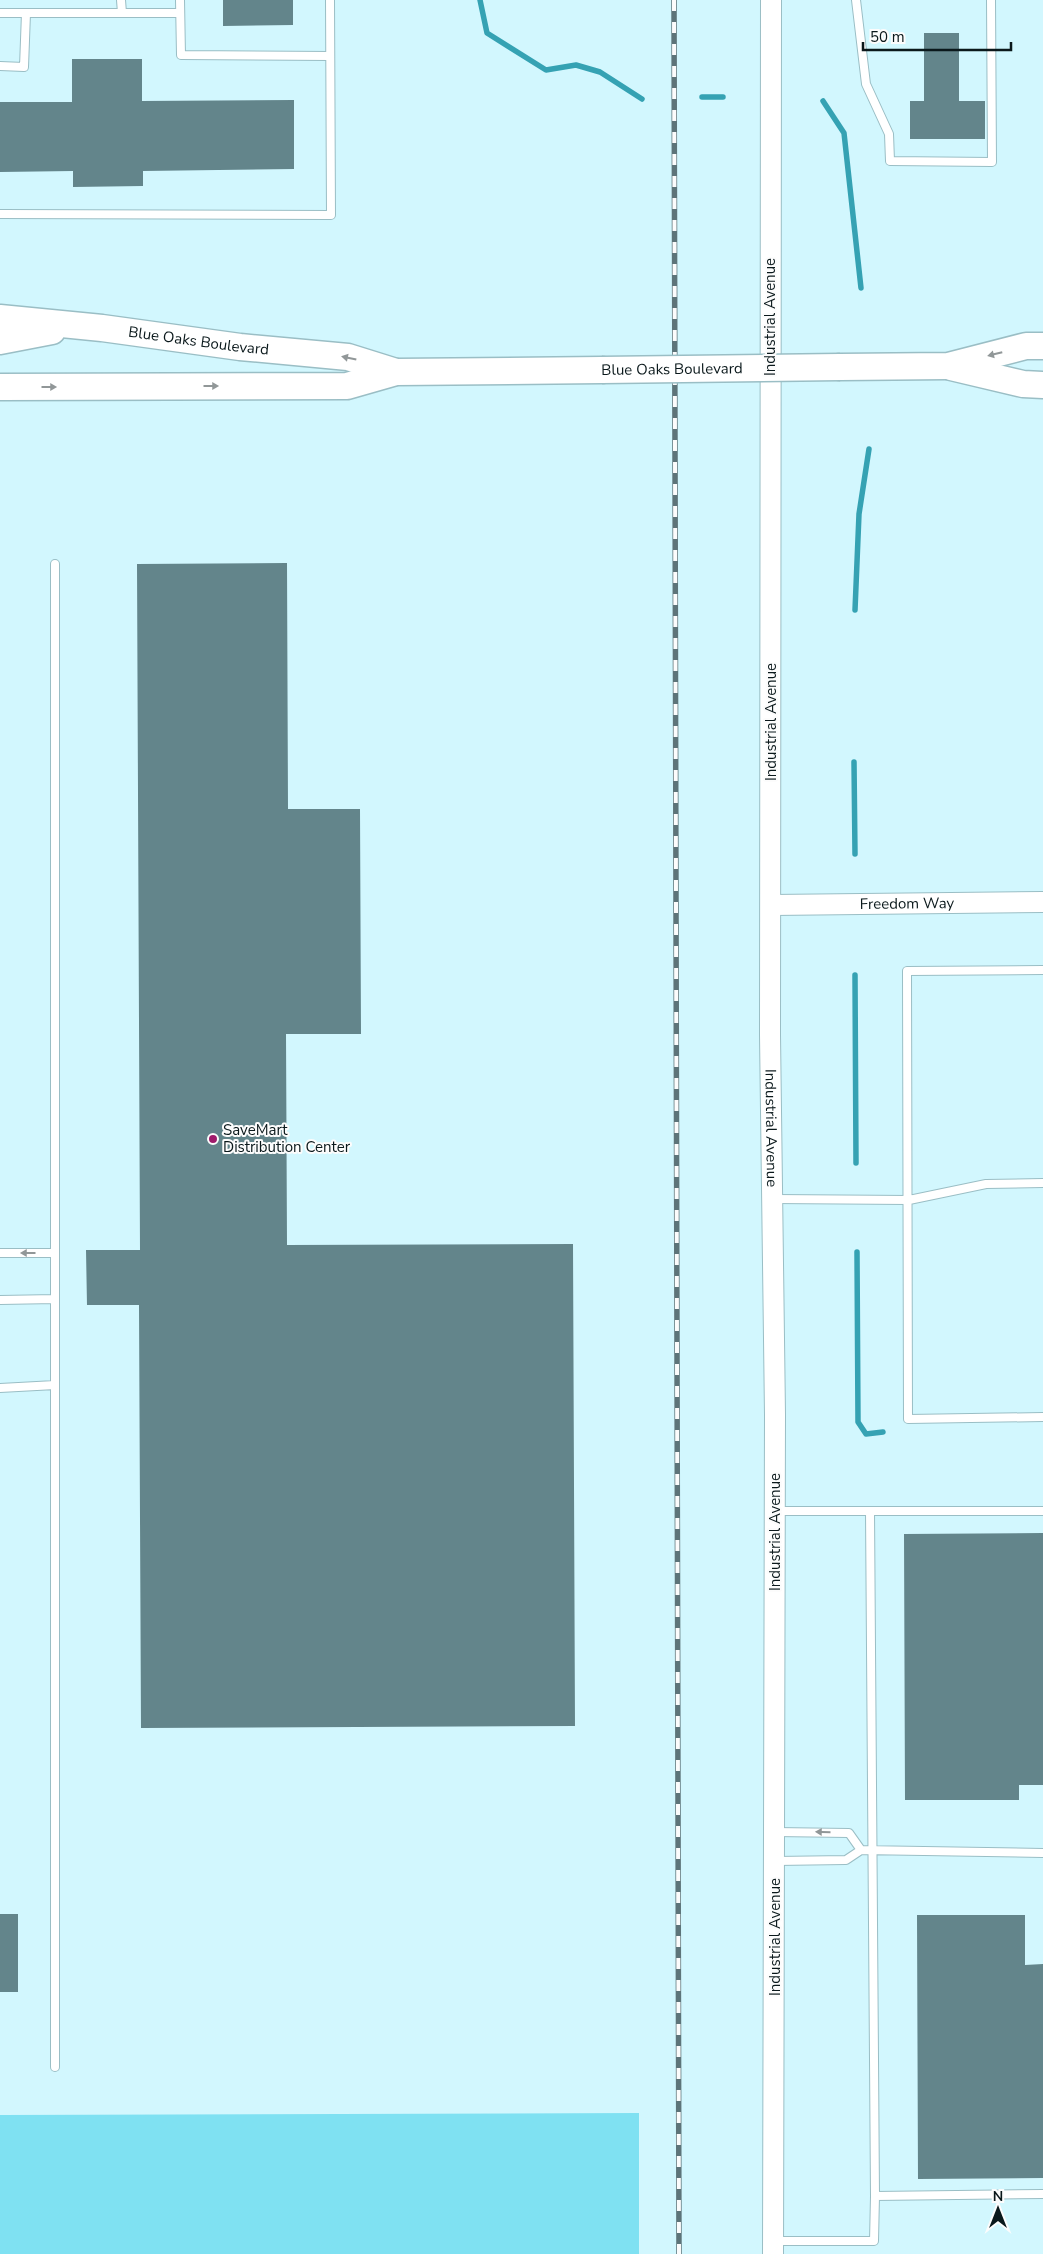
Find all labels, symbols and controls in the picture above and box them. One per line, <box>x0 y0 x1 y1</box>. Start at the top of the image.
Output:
scale bar <box>863 20 1010 52</box>
text: 50 m <box>870 27 905 47</box>
street label: Industrial Avenue <box>760 258 780 376</box>
street label: Blue Oaks Boulevard <box>127 322 270 360</box>
one-way arrow <box>988 350 1003 358</box>
one-way arrow <box>341 354 356 362</box>
street label: Blue Oaks Boulevard <box>601 358 743 380</box>
one-way arrow <box>203 382 219 390</box>
one-way arrow <box>41 383 57 391</box>
street label: Industrial Avenue <box>761 663 781 781</box>
street label: Freedom Way <box>860 893 955 914</box>
street label: Industrial Avenue <box>760 1069 782 1187</box>
place label: SaveMart Distribution Center <box>223 1120 351 1157</box>
marker: SaveMart Distribution Center <box>207 1133 219 1145</box>
one-way arrow <box>19 1249 35 1257</box>
street label: Industrial Avenue <box>765 1473 785 1591</box>
one-way arrow <box>814 1828 830 1836</box>
street label: Industrial Avenue <box>765 1878 785 1996</box>
north arrow <box>973 2184 1023 2234</box>
text: N <box>993 2187 1003 2206</box>

